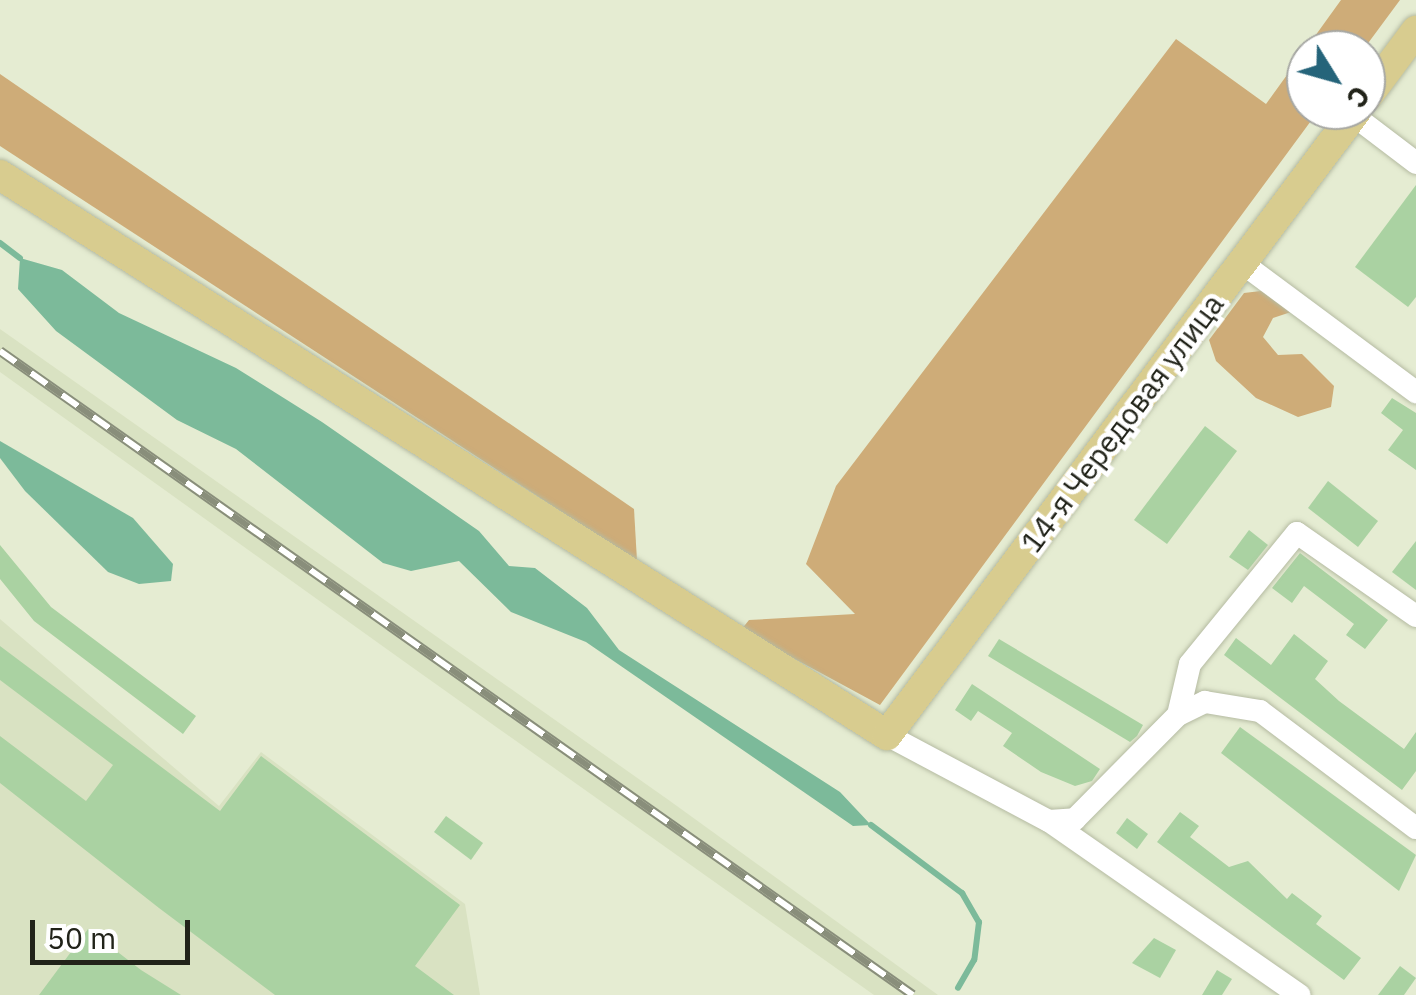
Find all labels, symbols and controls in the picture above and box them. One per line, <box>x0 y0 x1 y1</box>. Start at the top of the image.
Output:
north arrow <box>1286 30 1386 130</box>
text: С <box>1339 79 1379 116</box>
street label: 14-я Чередовая улица <box>1013 287 1231 559</box>
scale bar <box>35 900 195 962</box>
text: 50 m <box>47 918 116 957</box>

